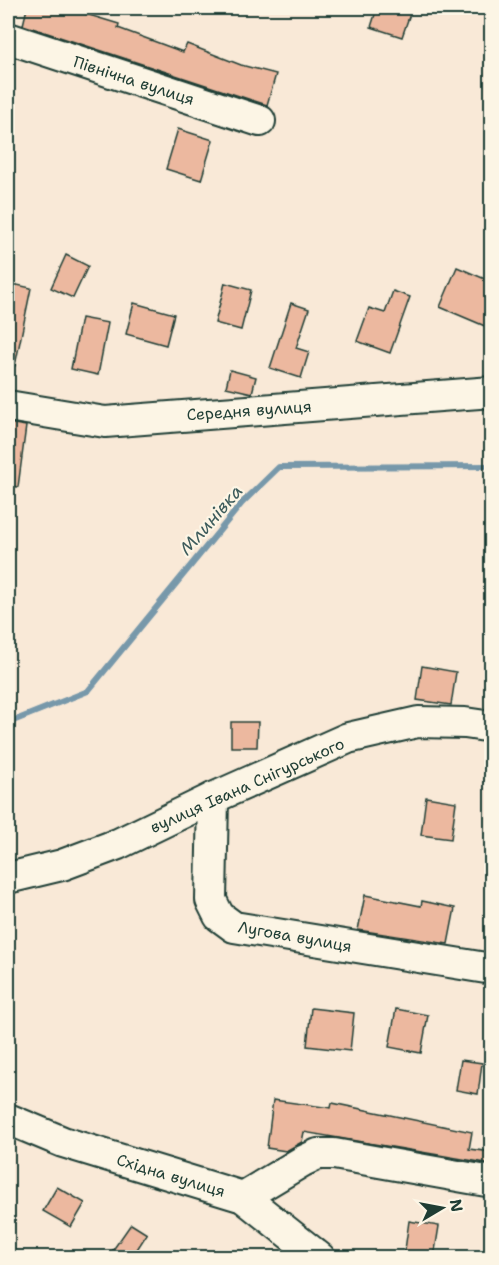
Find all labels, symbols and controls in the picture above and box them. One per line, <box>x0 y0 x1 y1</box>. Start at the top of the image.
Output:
street label: Північна вулиця <box>71 51 197 110</box>
street label: Середня вулиця <box>186 396 312 425</box>
water label: Млинівка <box>174 480 248 560</box>
street label: вулиця Івана Снігурського <box>147 733 348 838</box>
street label: Лугова вулиця <box>236 916 353 957</box>
street label: Східна вулиця <box>114 1149 228 1202</box>
north arrow <box>412 1178 472 1238</box>
text: N <box>445 1197 468 1214</box>

